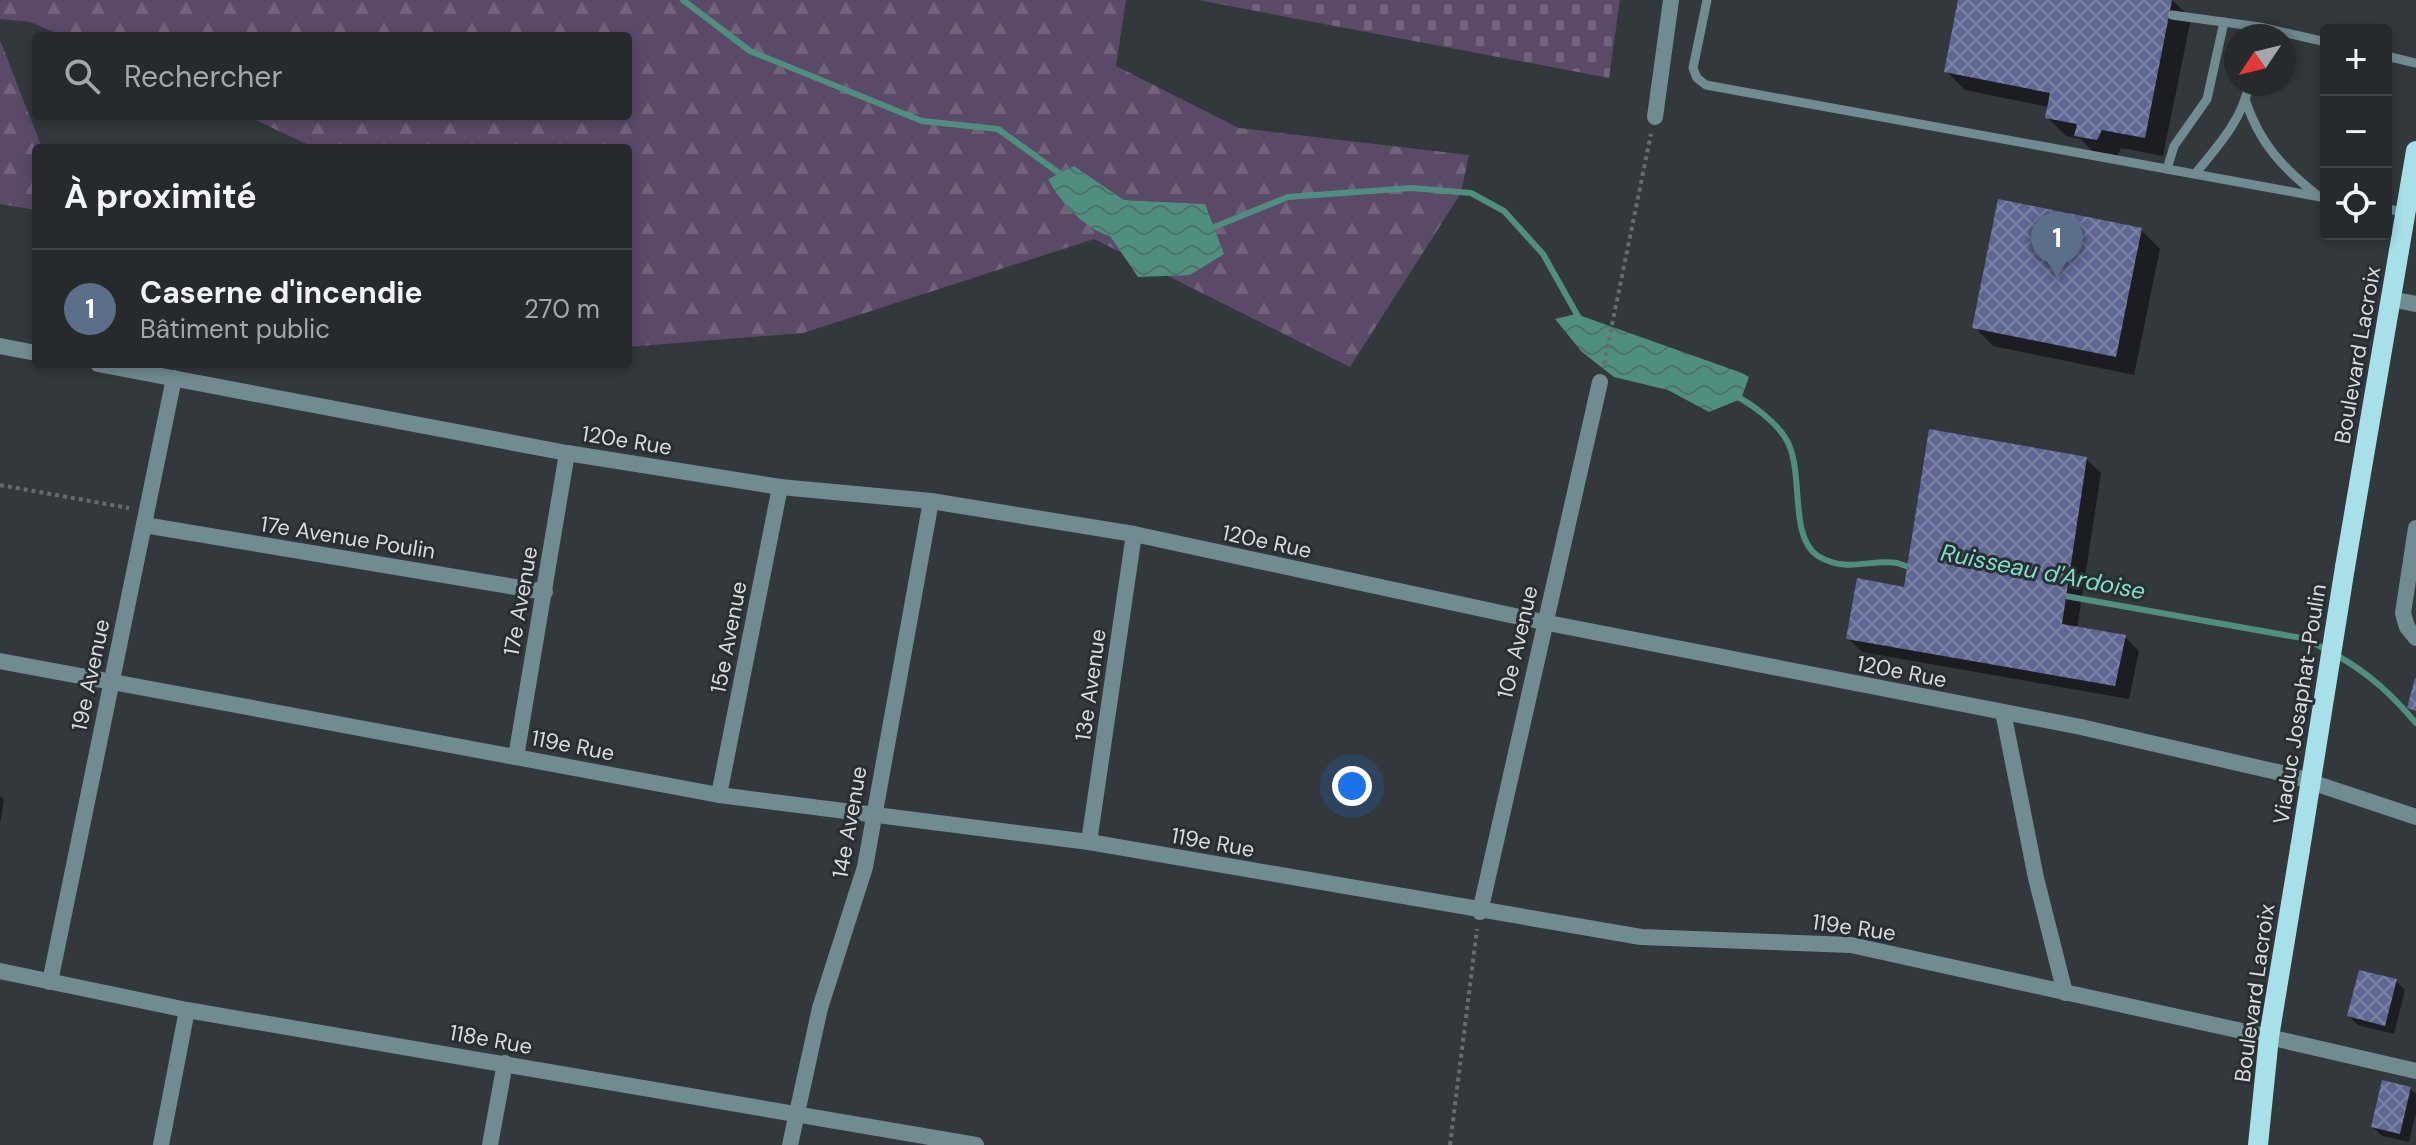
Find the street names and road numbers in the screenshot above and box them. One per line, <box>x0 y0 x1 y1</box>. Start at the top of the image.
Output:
street label: Boulevard Lacroix <box>2328 264 2387 446</box>
street label: 120e Rue <box>580 419 674 462</box>
street label: 17e Avenue Poulin <box>258 509 438 566</box>
street label: 120e Rue <box>1219 518 1314 565</box>
street label: 17e Avenue <box>497 544 544 658</box>
street label: 15e Avenue <box>703 579 754 696</box>
street label: Viaduc Josaphat-Poulin <box>2266 582 2333 826</box>
street label: 10e Avenue <box>1490 583 1545 701</box>
street label: 19e Avenue <box>64 616 117 734</box>
street label: 13e Avenue <box>1068 627 1113 743</box>
street label: 120e Rue <box>1855 649 1949 694</box>
street label: 119e Rue <box>529 723 617 768</box>
street label: 14e Avenue <box>825 764 874 880</box>
street label: 119e Rue <box>1169 821 1257 864</box>
street label: Boulevard Lacroix <box>2228 902 2281 1084</box>
street label: 119e Rue <box>1810 907 1898 948</box>
street label: 118e Rue <box>447 1018 535 1061</box>

